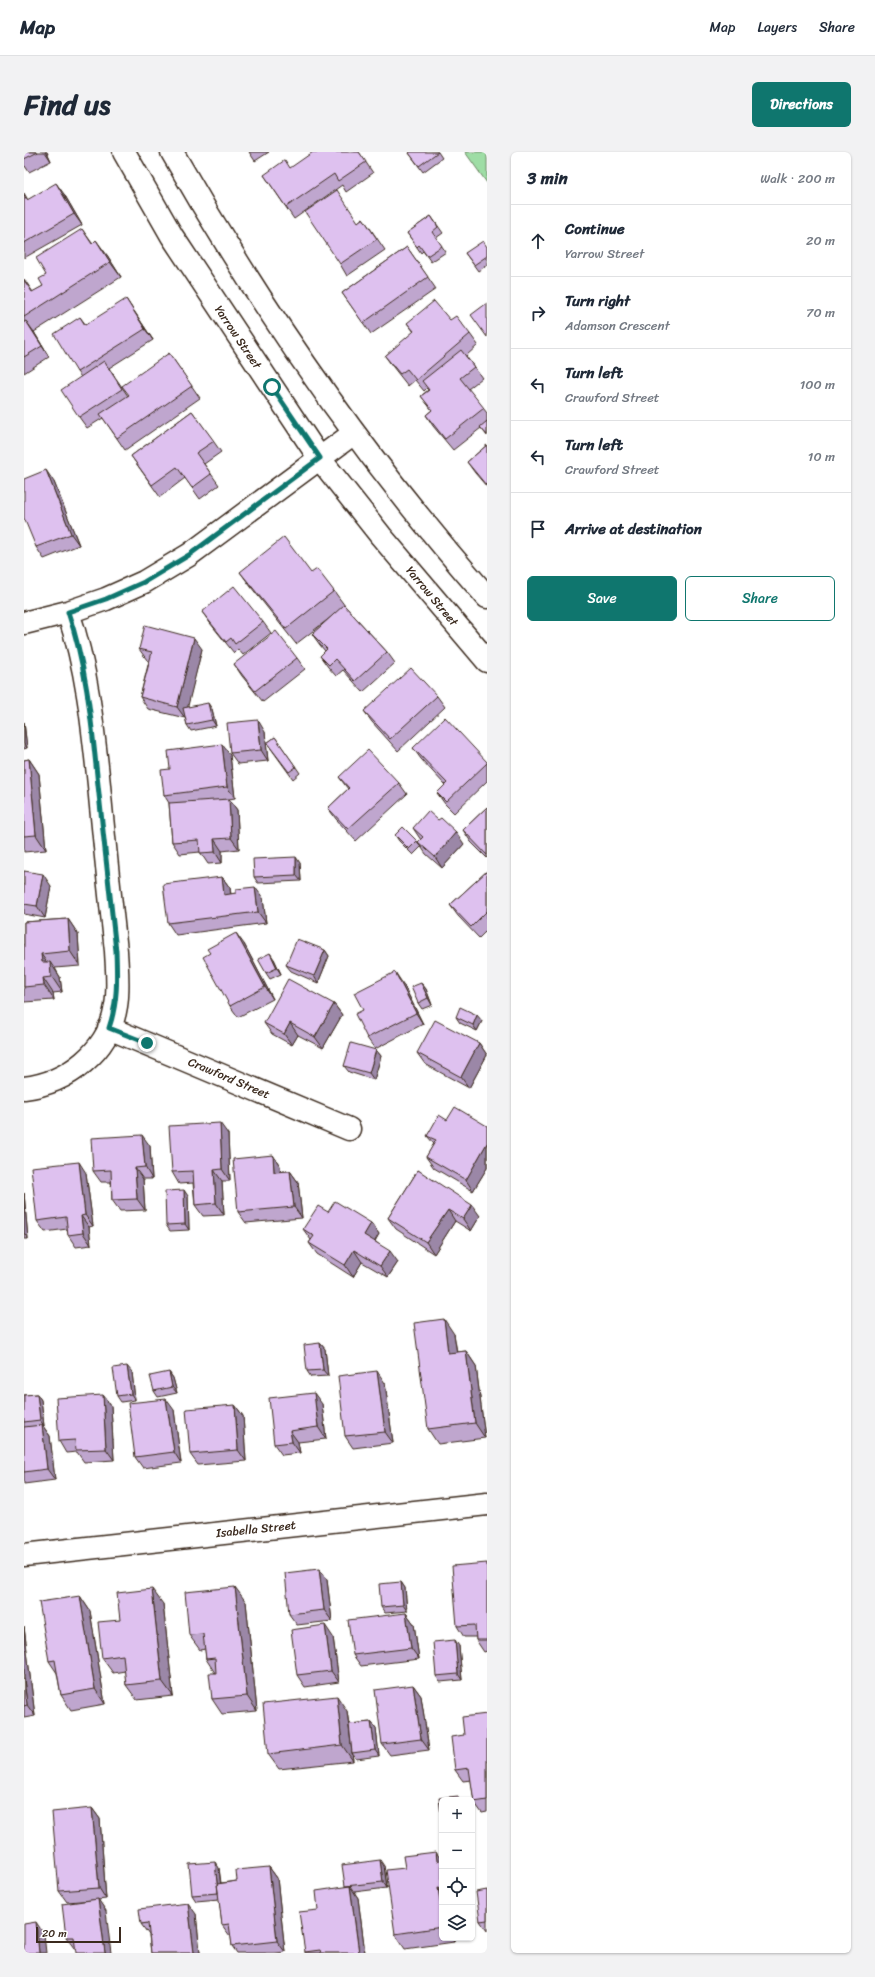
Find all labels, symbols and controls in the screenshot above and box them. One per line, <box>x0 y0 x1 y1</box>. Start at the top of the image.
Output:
text: Map <box>20 11 55 44</box>
text: Map <box>710 15 735 40</box>
text: Layers <box>757 15 797 40</box>
text: Share <box>819 15 855 40</box>
text: Find us <box>24 80 111 129</box>
button: Directions <box>752 82 851 127</box>
text: 3 min <box>527 163 568 193</box>
text: Walk · 200 m <box>760 167 835 190</box>
text: Continue <box>565 216 625 242</box>
text: 20 m <box>806 229 835 252</box>
icon: ahead <box>527 230 549 252</box>
text: Yarrow Street <box>565 242 644 265</box>
text: Turn right <box>565 288 630 314</box>
street label: Yarrow Street <box>208 301 268 374</box>
text: 70 m <box>806 301 835 324</box>
icon: right <box>527 302 549 324</box>
text: Adamson Crescent <box>565 314 670 337</box>
text: Turn left <box>565 360 623 386</box>
text: 100 m <box>800 373 835 396</box>
icon: left <box>527 374 549 396</box>
route start <box>263 378 281 396</box>
text: Crawford Street <box>565 386 660 409</box>
text: Turn left <box>565 432 623 458</box>
text: 10 m <box>808 445 835 468</box>
icon: left <box>527 446 549 468</box>
text: Crawford Street <box>565 458 660 481</box>
text: Arrive at destination <box>565 516 702 542</box>
icon: arrive <box>527 518 549 540</box>
street label: Yarrow Street <box>400 561 465 632</box>
button: Save <box>527 576 677 621</box>
button: Share <box>685 576 835 621</box>
route end <box>138 1034 156 1052</box>
street label: Crawford Street <box>185 1051 273 1105</box>
street label: Isabella Street <box>214 1514 297 1544</box>
map controls <box>439 1797 475 1941</box>
button: + <box>439 1797 475 1833</box>
button: − <box>439 1833 475 1869</box>
button: locate <box>439 1869 475 1905</box>
button: layers <box>439 1905 475 1941</box>
text: 20 m <box>42 1924 67 1943</box>
scale bar <box>36 1925 121 1944</box>

